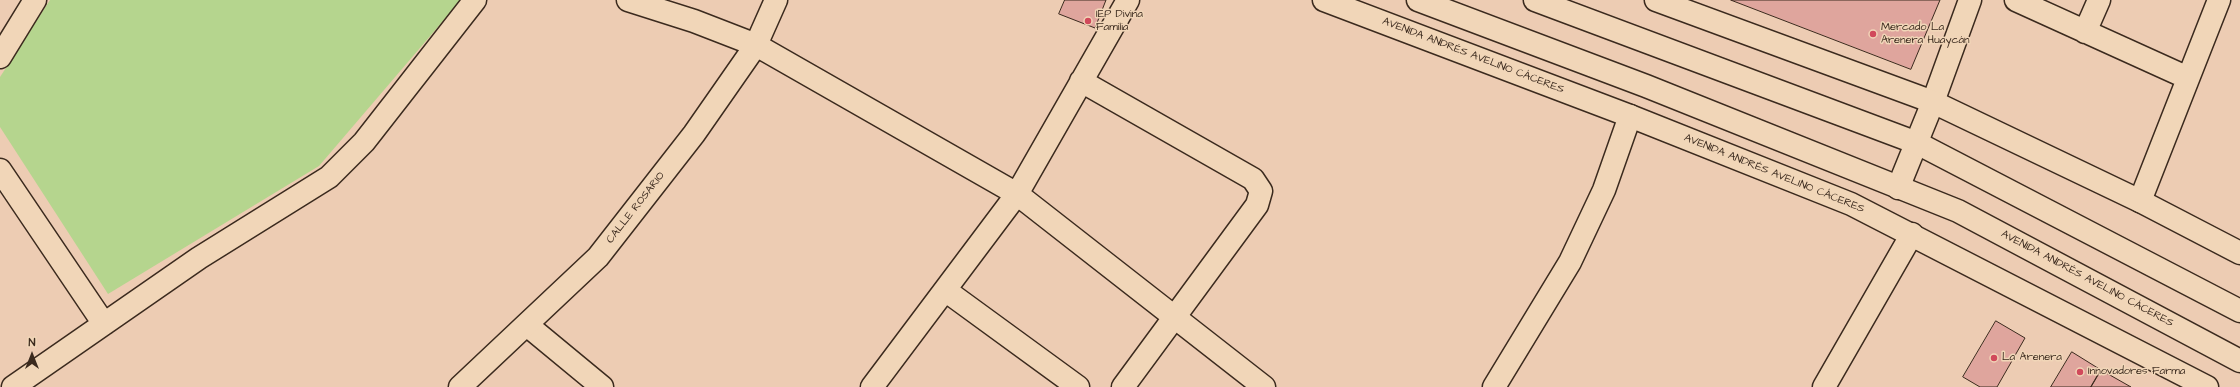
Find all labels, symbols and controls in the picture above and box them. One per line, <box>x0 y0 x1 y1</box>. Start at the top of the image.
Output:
place label: IEP Divina Familia <box>1096 8 1143 34</box>
street label: AVENIDA ANDRÉS AVELINO CÁCERES <box>1380 15 1566 97</box>
marker: IEP Divina Familia <box>1083 16 1093 26</box>
place label: Mercado La Arenera Huaycán <box>1881 21 1970 47</box>
marker: Mercado La Arenera Huaycán <box>1868 29 1878 39</box>
street label: AVENIDA ANDRÉS AVELINO CÁCERES <box>1682 132 1866 216</box>
street label: CALLE ROSARIO <box>604 170 668 246</box>
street label: AVENIDA ANDRÉS AVELINO CÁCERES <box>1998 228 2176 330</box>
north arrow <box>12 335 52 375</box>
text: N <box>29 335 35 350</box>
place label: La Arenera <box>2002 351 2062 365</box>
marker: La Arenera <box>1989 353 1999 363</box>
place label: Innovadores Farma <box>2088 365 2185 379</box>
marker: Innovadores Farma <box>2075 367 2085 377</box>

